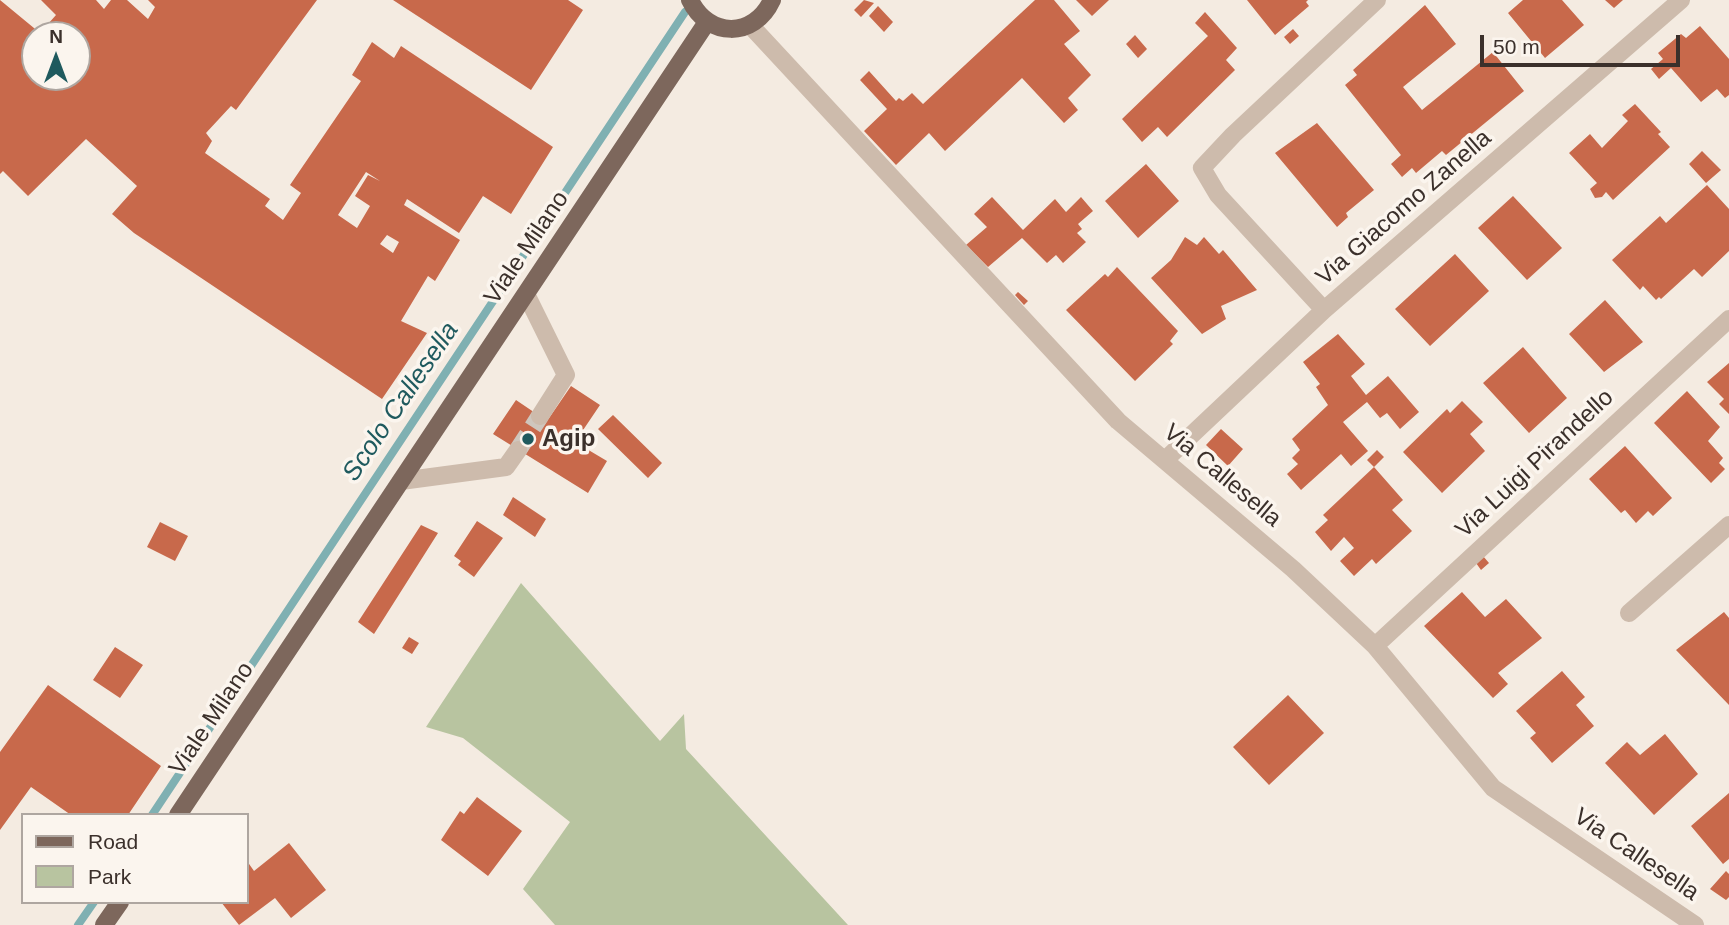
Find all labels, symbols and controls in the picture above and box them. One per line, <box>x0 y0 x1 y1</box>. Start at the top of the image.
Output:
north arrow <box>21 21 91 91</box>
scale bar <box>1484 21 1684 65</box>
text: N <box>49 26 63 47</box>
text: 50 m <box>1493 35 1540 58</box>
street label: Via Giacomo Zanella <box>1311 124 1497 292</box>
street label: Viale Milano <box>479 186 575 310</box>
water label: Scolo Callesella <box>336 317 466 487</box>
street label: Via Luigi Pirandello <box>1450 384 1620 544</box>
street label: Via Callesella <box>1157 418 1287 534</box>
place label: Agip <box>542 425 595 453</box>
marker: Agip <box>520 431 536 447</box>
street label: Viale Milano <box>164 657 260 781</box>
street label: Via Callesella <box>1568 803 1704 907</box>
legend <box>21 813 248 904</box>
text: Road <box>88 830 138 853</box>
text: Park <box>88 865 131 888</box>

